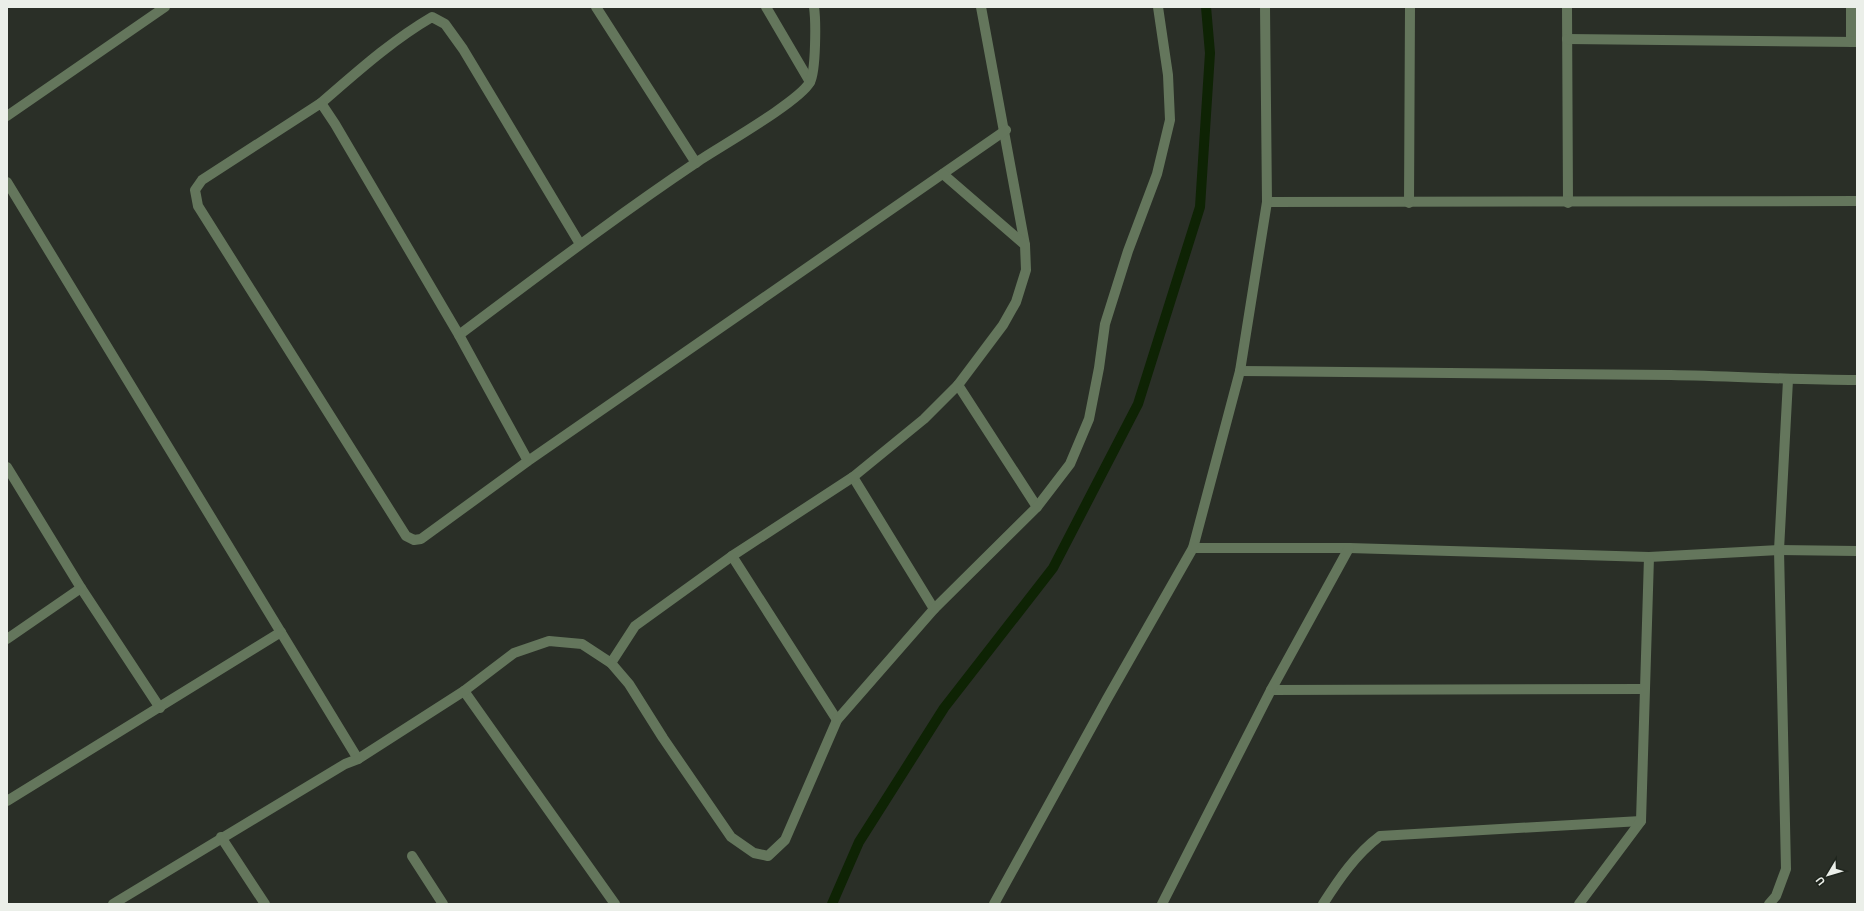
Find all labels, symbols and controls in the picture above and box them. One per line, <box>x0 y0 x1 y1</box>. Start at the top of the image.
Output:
north arrow <box>1808 855 1848 895</box>
text: U <box>1813 874 1827 888</box>

